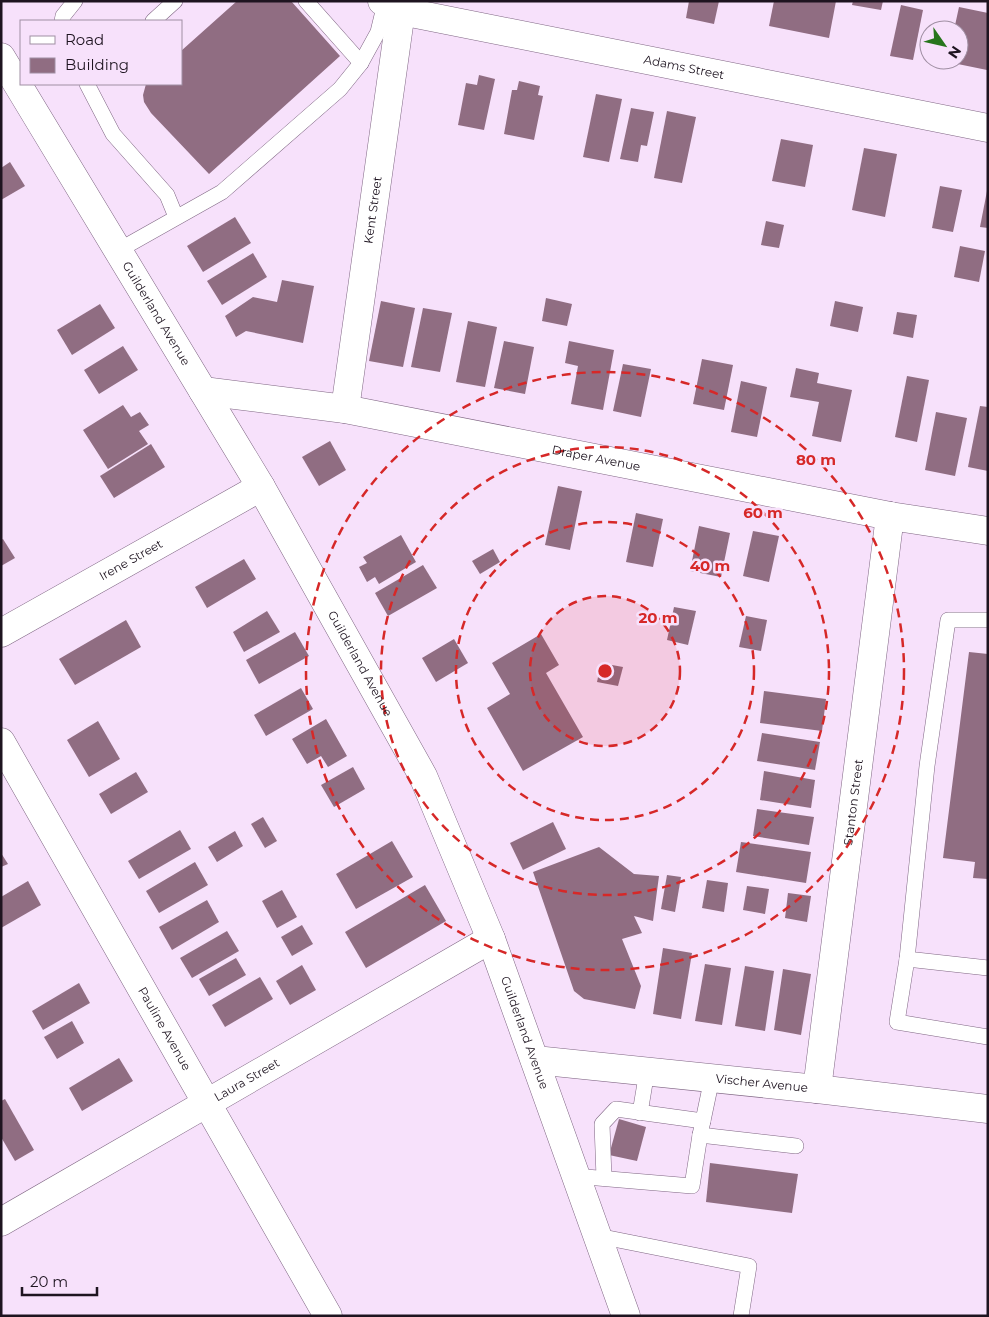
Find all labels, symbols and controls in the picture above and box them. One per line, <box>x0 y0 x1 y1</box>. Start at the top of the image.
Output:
legend <box>20 20 182 85</box>
north arrow <box>919 20 969 70</box>
text: Road <box>65 30 104 49</box>
text: N <box>944 43 965 62</box>
street label: Adams Street <box>642 52 726 82</box>
text: Building <box>65 55 129 74</box>
street label: Kent Street <box>360 175 385 245</box>
street label: Guilderland Avenue <box>119 259 194 368</box>
street label: Draper Avenue <box>551 442 642 474</box>
text: 80 m <box>796 450 836 469</box>
text: 60 m <box>743 503 783 522</box>
street label: Irene Street <box>96 536 165 583</box>
text: 40 m <box>690 556 730 575</box>
street label: Guilderland Avenue <box>325 608 396 719</box>
text: 20 m <box>638 608 678 627</box>
centre of rings <box>596 662 614 680</box>
street label: Stanton Street <box>840 758 866 846</box>
street label: Guilderland Avenue <box>498 974 552 1091</box>
street label: Pauline Avenue <box>135 984 195 1073</box>
street label: Laura Street <box>211 1055 282 1104</box>
street label: Vischer Avenue <box>715 1071 809 1095</box>
scale bar <box>22 1264 98 1296</box>
text: 20 m <box>30 1272 68 1291</box>

